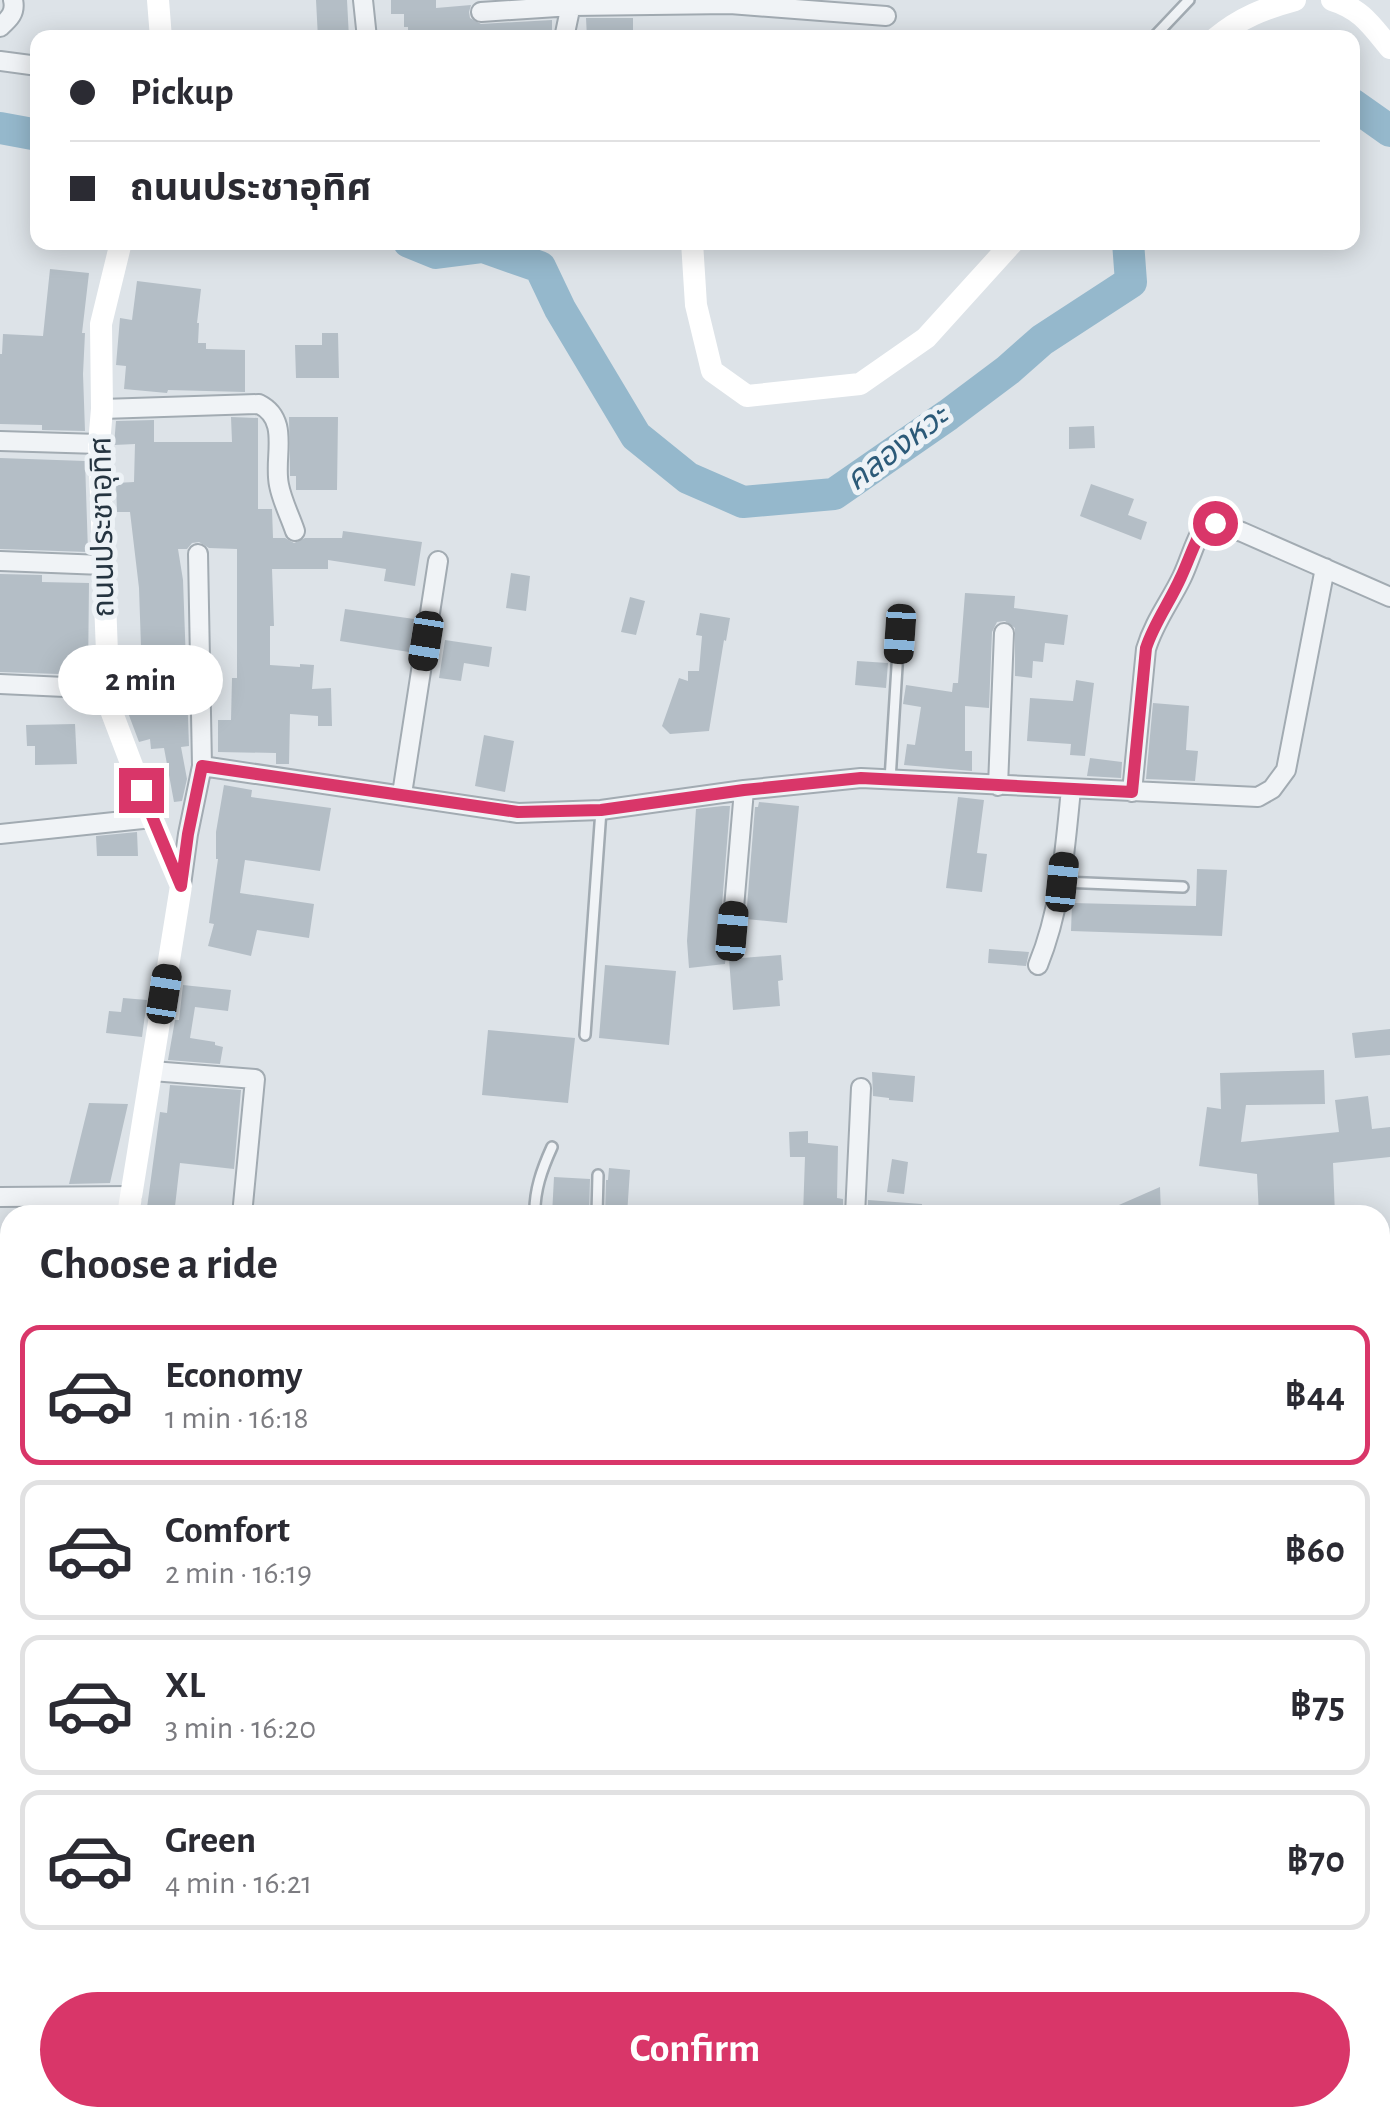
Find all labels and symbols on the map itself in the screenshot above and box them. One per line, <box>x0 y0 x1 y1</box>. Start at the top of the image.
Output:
water label: คลองหวะ <box>840 398 956 497</box>
street label: ถนนประชาอุทิศ <box>86 436 122 618</box>
route start <box>1193 501 1238 546</box>
car <box>883 603 917 665</box>
car <box>406 609 446 673</box>
callout: 2 min <box>58 645 224 715</box>
route end <box>119 768 164 813</box>
car <box>1044 851 1080 913</box>
car <box>714 900 750 962</box>
car <box>144 962 184 1026</box>

